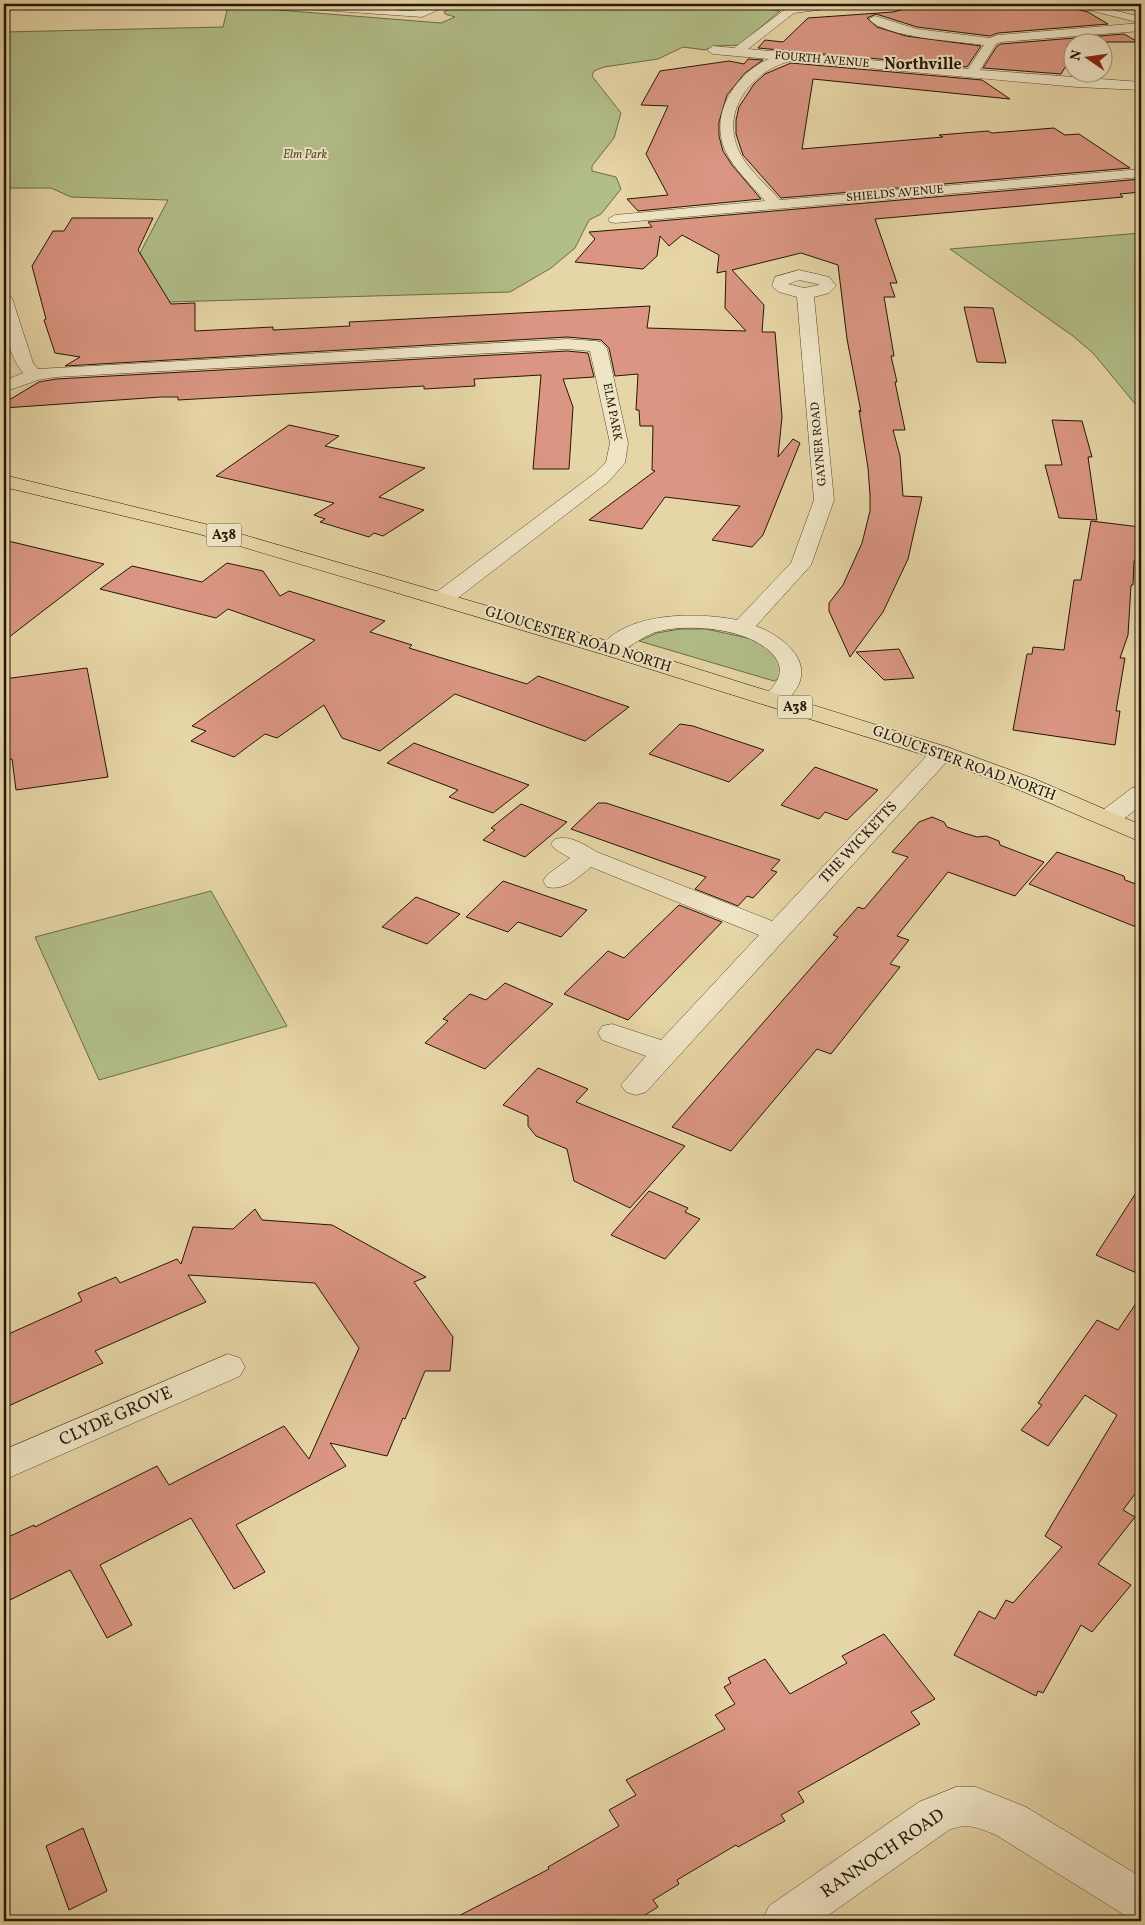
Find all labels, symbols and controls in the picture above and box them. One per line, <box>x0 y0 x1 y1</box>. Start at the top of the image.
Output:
north arrow <box>1062 32 1112 82</box>
street label: FOURTH AVENUE <box>774 48 870 72</box>
text: N <box>1066 48 1087 63</box>
district label: Northville <box>884 54 962 76</box>
park label: Elm Park <box>283 147 327 163</box>
street label: SHIELDS AVENUE <box>846 182 944 206</box>
street label: ELM PARK <box>599 382 625 442</box>
street label: GAYNER ROAD <box>807 401 831 487</box>
road number: A38 <box>206 524 242 546</box>
street label: GLOUCESTER ROAD NORTH <box>482 602 674 678</box>
road number: A38 <box>778 696 812 719</box>
street label: GLOUCESTER ROAD NORTH <box>869 721 1059 807</box>
street label: THE WICKETTS <box>815 797 903 889</box>
street label: CLYDE GROVE <box>55 1381 177 1453</box>
street label: RANNOCH ROAD <box>816 1803 950 1905</box>

